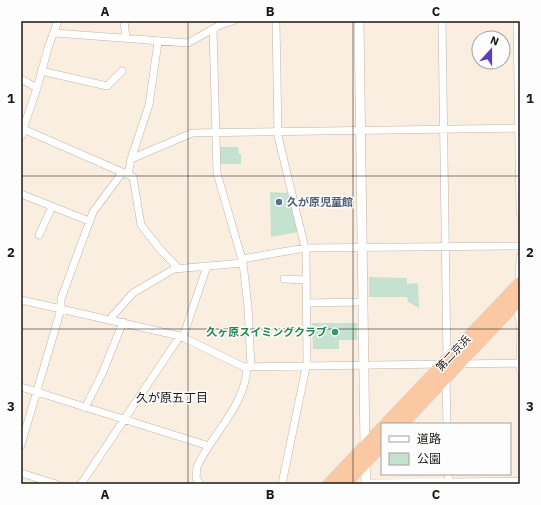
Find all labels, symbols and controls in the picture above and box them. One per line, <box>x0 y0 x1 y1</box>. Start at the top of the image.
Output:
text: A <box>101 3 110 20</box>
text: B <box>266 3 275 20</box>
text: C <box>432 3 441 20</box>
north arrow <box>471 30 511 70</box>
text: N <box>488 33 501 49</box>
text: 1 <box>7 90 15 107</box>
text: 1 <box>526 90 534 107</box>
place label: 久が原児童館 <box>287 195 353 209</box>
marker: 久が原児童館 <box>274 197 284 207</box>
text: 2 <box>7 244 15 261</box>
text: 2 <box>526 244 534 261</box>
place label: 久ヶ原スイミングクラブ <box>206 325 327 339</box>
marker: 久ヶ原スイミングクラブ <box>330 327 340 337</box>
street label: 第二京浜 <box>433 332 473 374</box>
district label: 久が原五丁目 <box>136 390 208 405</box>
text: 3 <box>7 398 15 415</box>
text: 3 <box>526 398 534 415</box>
legend <box>381 423 511 475</box>
text: 道路 <box>417 431 441 446</box>
text: 公園 <box>417 451 441 466</box>
text: A <box>101 486 110 503</box>
text: B <box>266 486 275 503</box>
text: C <box>432 486 441 503</box>

